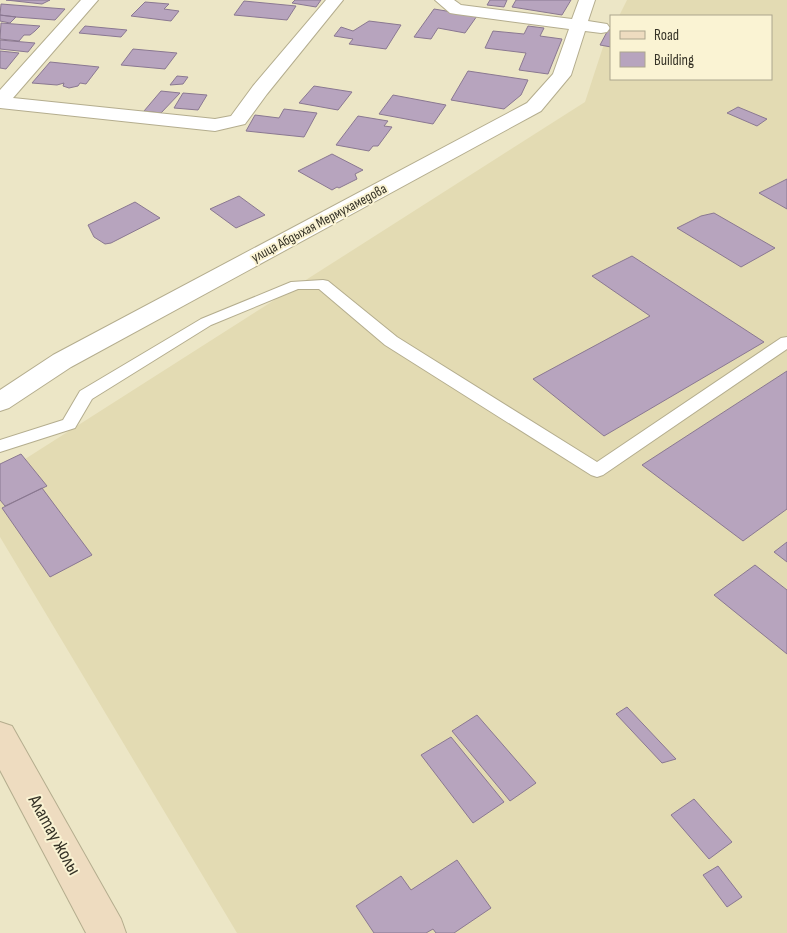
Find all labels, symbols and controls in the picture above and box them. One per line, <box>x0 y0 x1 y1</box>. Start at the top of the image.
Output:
legend <box>610 15 772 80</box>
text: Road <box>654 26 679 45</box>
text: Building <box>654 51 694 70</box>
street label: улица Абдыхая Мермухамедова <box>248 180 390 266</box>
street label: Алатау жолы <box>22 790 85 879</box>

